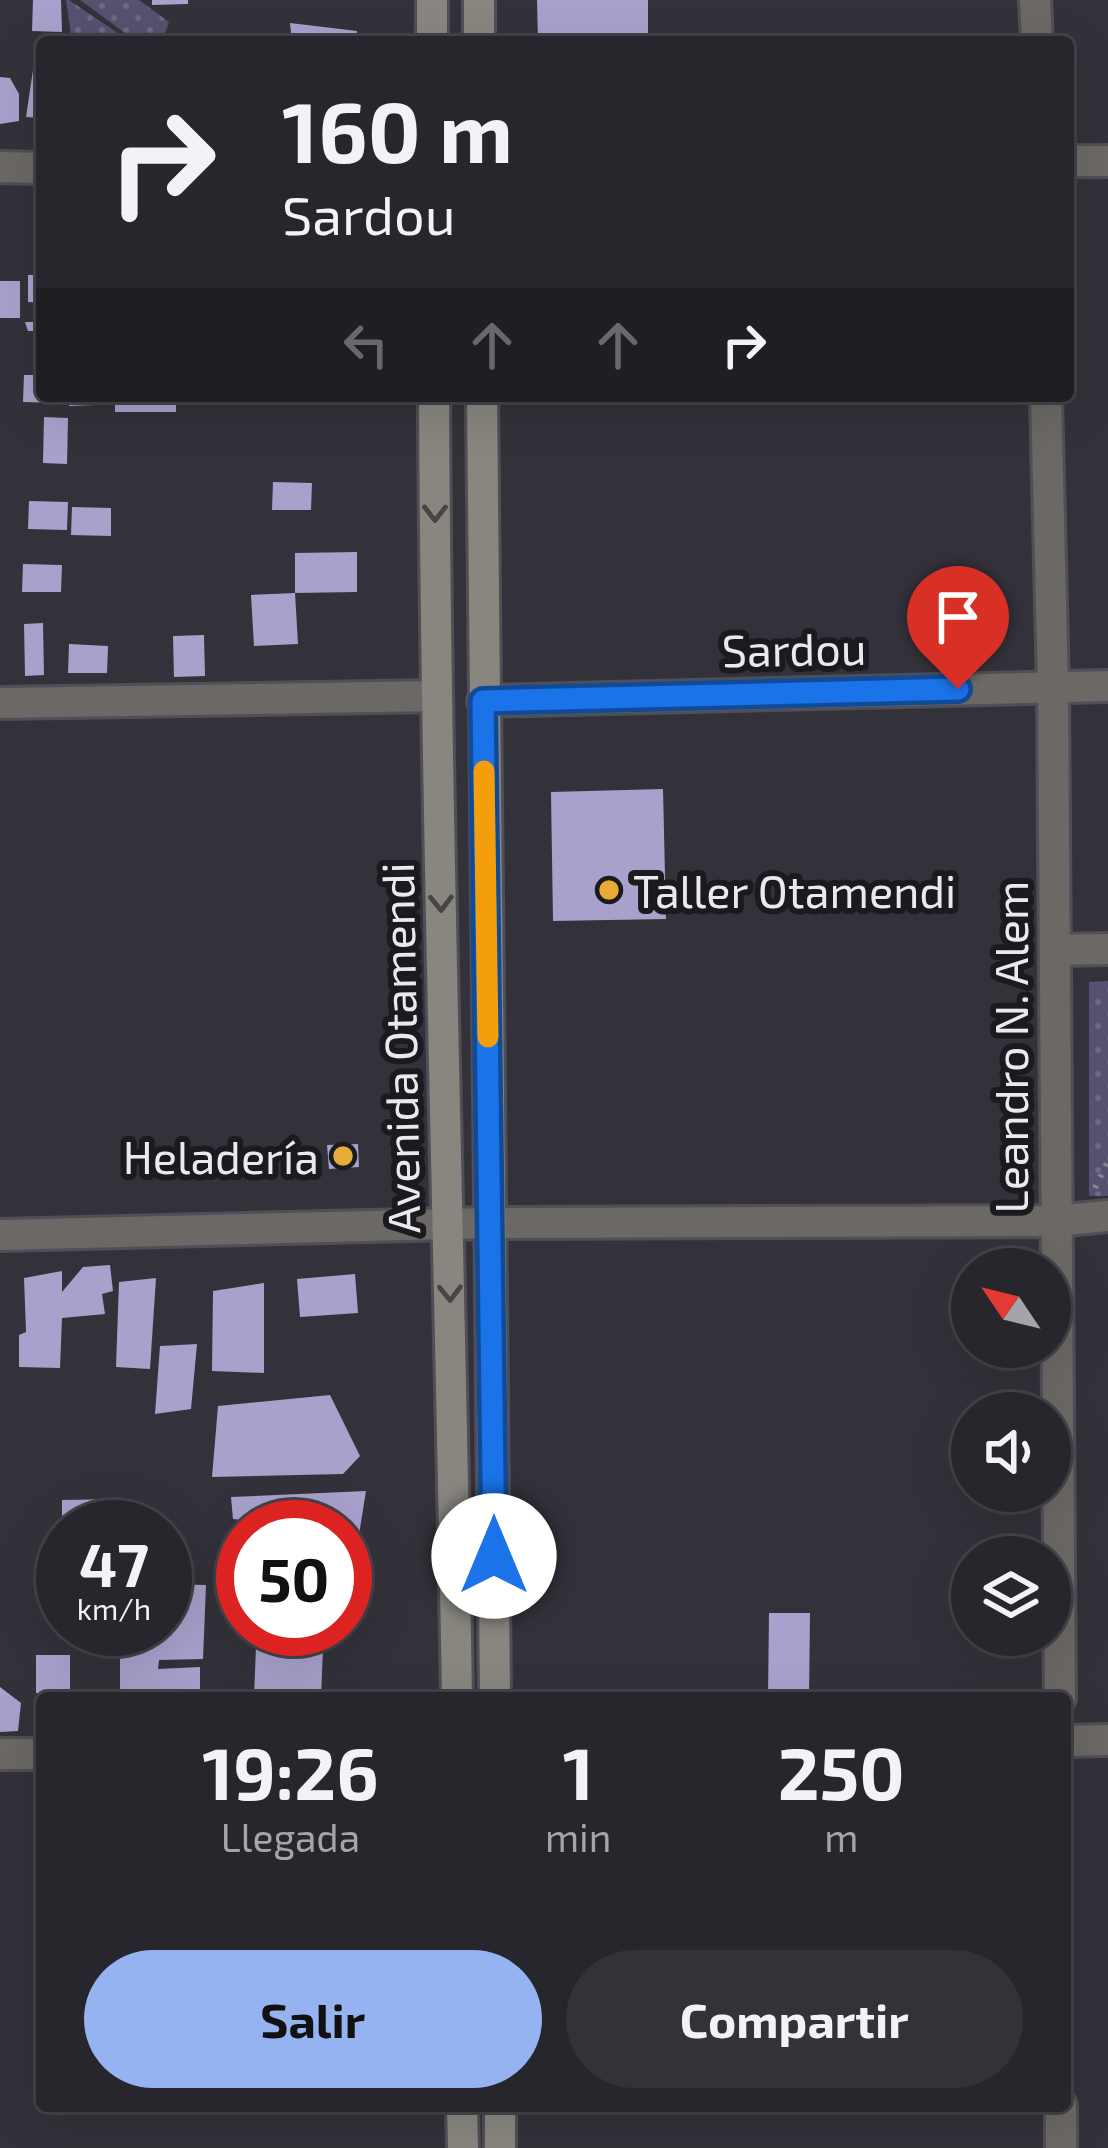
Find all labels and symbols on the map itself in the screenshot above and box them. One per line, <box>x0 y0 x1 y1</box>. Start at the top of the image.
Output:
one-way arrow <box>422 505 448 523</box>
pin <box>907 566 1009 689</box>
street label: Sardou <box>721 620 867 676</box>
street label: Avenida Otamendi <box>369 862 429 1234</box>
place label: Taller Otamendi <box>633 863 956 917</box>
marker: Taller Otamendi <box>596 877 622 903</box>
street label: Leandro N. Alem <box>983 881 1037 1213</box>
one-way arrow <box>427 894 453 913</box>
place label: Heladería <box>123 1129 319 1183</box>
marker: Heladería <box>330 1143 356 1169</box>
north arrow <box>951 1248 1071 1368</box>
one-way arrow <box>437 1285 463 1303</box>
position arrow <box>431 1493 557 1619</box>
speed limit sign: 50 <box>216 1500 372 1656</box>

